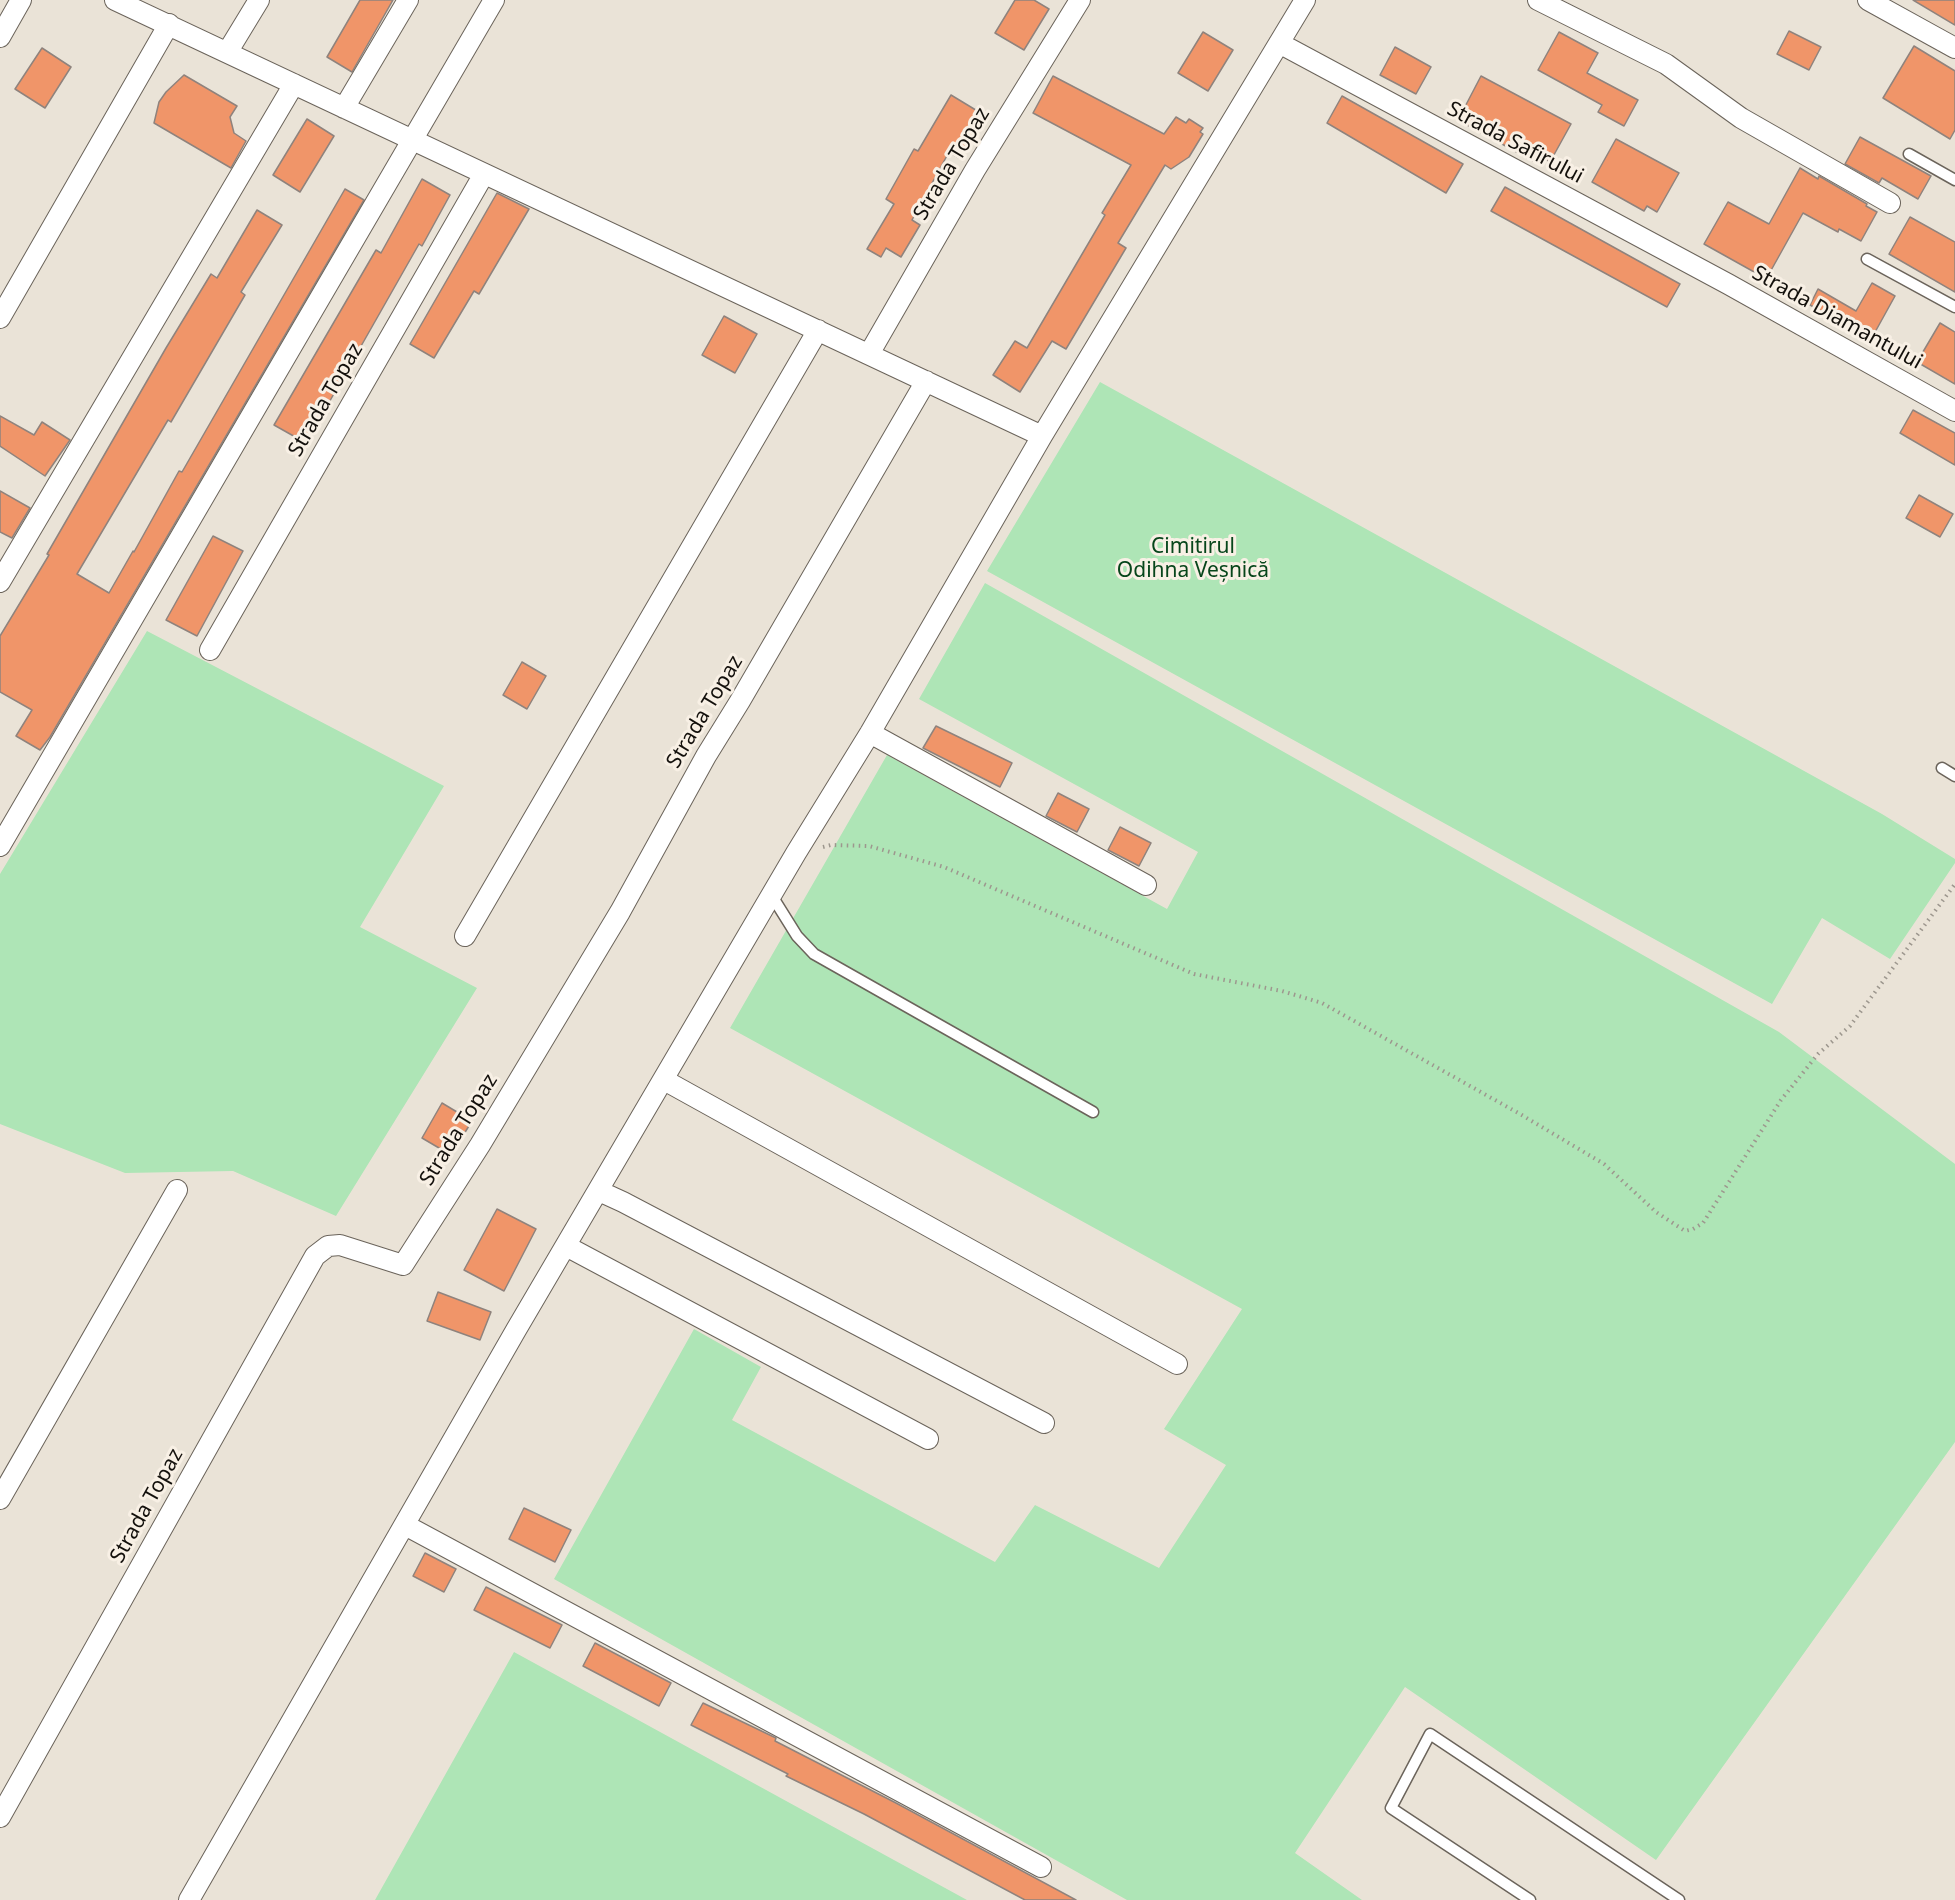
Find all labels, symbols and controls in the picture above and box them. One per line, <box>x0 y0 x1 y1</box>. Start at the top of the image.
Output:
street label: Strada Safirului <box>1443 96 1587 190</box>
street label: Strada Topaz <box>909 103 995 225</box>
street label: Strada Diamantului <box>1748 261 1926 375</box>
street label: Strada Topaz <box>283 339 369 461</box>
park label: Cimitirul Odihna Veșnică <box>1117 534 1269 584</box>
street label: Strada Topaz <box>662 651 748 773</box>
street label: Strada Topaz <box>415 1070 503 1190</box>
street label: Strada Topaz <box>105 1444 189 1568</box>

